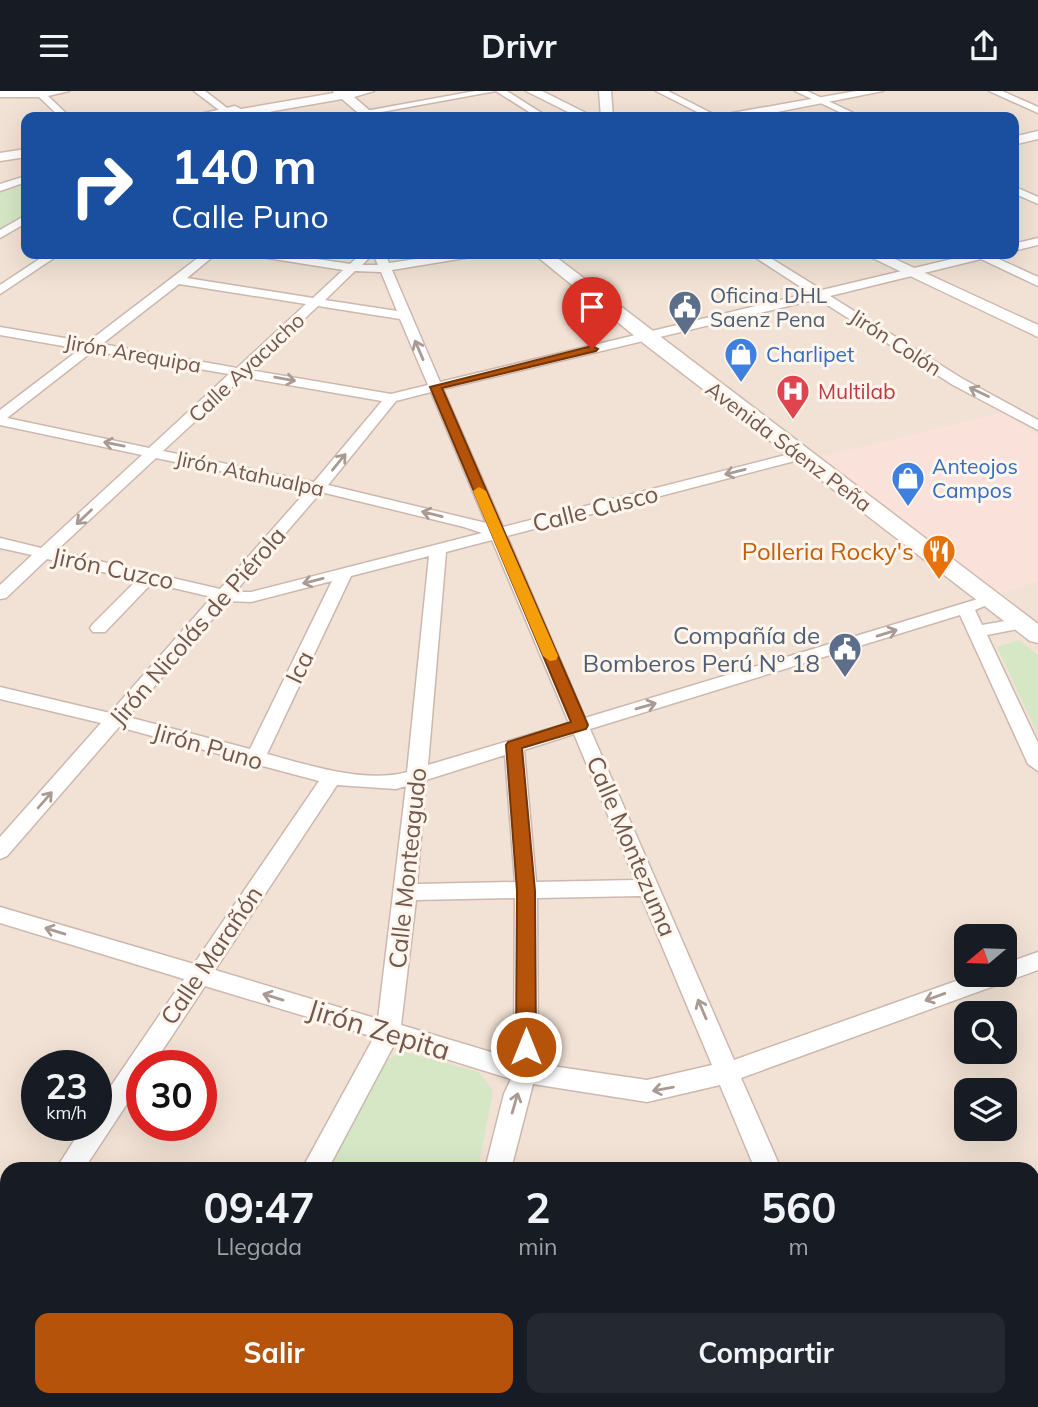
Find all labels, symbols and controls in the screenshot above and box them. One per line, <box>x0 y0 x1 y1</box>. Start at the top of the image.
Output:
text: Drivr <box>481 26 557 66</box>
icon: menu <box>35 27 73 65</box>
icon: share <box>965 27 1003 65</box>
text: 140 m <box>171 135 317 196</box>
icon: right <box>56 140 147 231</box>
text: Calle Puno <box>171 196 329 236</box>
pin <box>562 277 622 349</box>
place label: Oficina DHL Saenz Pena <box>710 282 828 332</box>
icon: arrive <box>573 288 611 326</box>
public building icon: Oficina DHL Saenz Pena <box>666 288 704 337</box>
street label: Jirón Colón <box>845 303 947 381</box>
street label: Calle Ayacucho <box>183 307 309 427</box>
street label: Jirón Arequipa <box>63 328 203 378</box>
shop icon: Charlipet <box>722 335 760 384</box>
one-way arrow <box>412 340 425 361</box>
place label: Charlipet <box>766 341 854 367</box>
hospital icon: Multilab <box>774 372 812 421</box>
one-way arrow <box>273 373 296 386</box>
street label: Avenida Sáenz Peña <box>701 375 877 517</box>
place label: Multilab <box>818 378 896 404</box>
one-way arrow <box>969 385 990 399</box>
one-way arrow <box>103 437 126 450</box>
street label: Jirón Atahualpa <box>173 445 327 501</box>
one-way arrow <box>331 453 346 471</box>
place label: Anteojos Campos <box>932 453 1018 503</box>
shop icon: Anteojos Campos <box>889 459 927 508</box>
one-way arrow <box>724 466 747 479</box>
street label: Calle Cusco <box>529 478 661 538</box>
one-way arrow <box>421 507 444 520</box>
one-way arrow <box>76 509 93 526</box>
street label: Jirón Nicolás de Piérola <box>102 520 292 732</box>
restaurant icon: Polleria Rocky's <box>920 532 958 581</box>
place label: Polleria Rocky's <box>742 536 914 566</box>
street label: Jirón Cuzco <box>49 540 177 596</box>
one-way arrow <box>302 575 325 588</box>
place label: Compañía de Bomberos Perú Nº 18 <box>583 620 820 678</box>
one-way arrow <box>876 625 898 638</box>
public building icon: Compañía de Bomberos Perú Nº 18 <box>826 630 864 679</box>
street label: Ica <box>278 646 320 688</box>
one-way arrow <box>635 699 657 712</box>
street label: Jirón Puno <box>149 716 267 776</box>
street label: Calle Montezuma <box>581 751 683 941</box>
street label: Calle Monteagudo <box>382 766 432 970</box>
one-way arrow <box>37 791 53 809</box>
street label: Calle Marañón <box>154 880 268 1030</box>
one-way arrow <box>44 924 66 937</box>
north arrow <box>954 924 1017 987</box>
map controls <box>954 924 1017 1141</box>
one-way arrow <box>262 990 284 1003</box>
street label: Jirón Zepita <box>304 991 454 1067</box>
one-way arrow <box>924 992 946 1004</box>
one-way arrow <box>695 999 708 1021</box>
button: search <box>954 1001 1017 1064</box>
position arrow <box>489 1010 563 1084</box>
speed limit sign: 30 <box>126 1050 217 1141</box>
text: 23 <box>45 1064 88 1108</box>
button: layers <box>954 1078 1017 1141</box>
one-way arrow <box>652 1083 675 1096</box>
one-way arrow <box>509 1092 522 1114</box>
text: km/h <box>46 1101 87 1124</box>
text: 09:47 <box>204 1181 315 1234</box>
text: 2 <box>525 1181 550 1234</box>
text: 560 <box>761 1181 836 1234</box>
text: Llegada <box>216 1232 302 1261</box>
text: min <box>518 1232 557 1261</box>
text: m <box>789 1232 809 1261</box>
button: Salir <box>35 1313 513 1393</box>
button: Compartir <box>527 1313 1005 1393</box>

